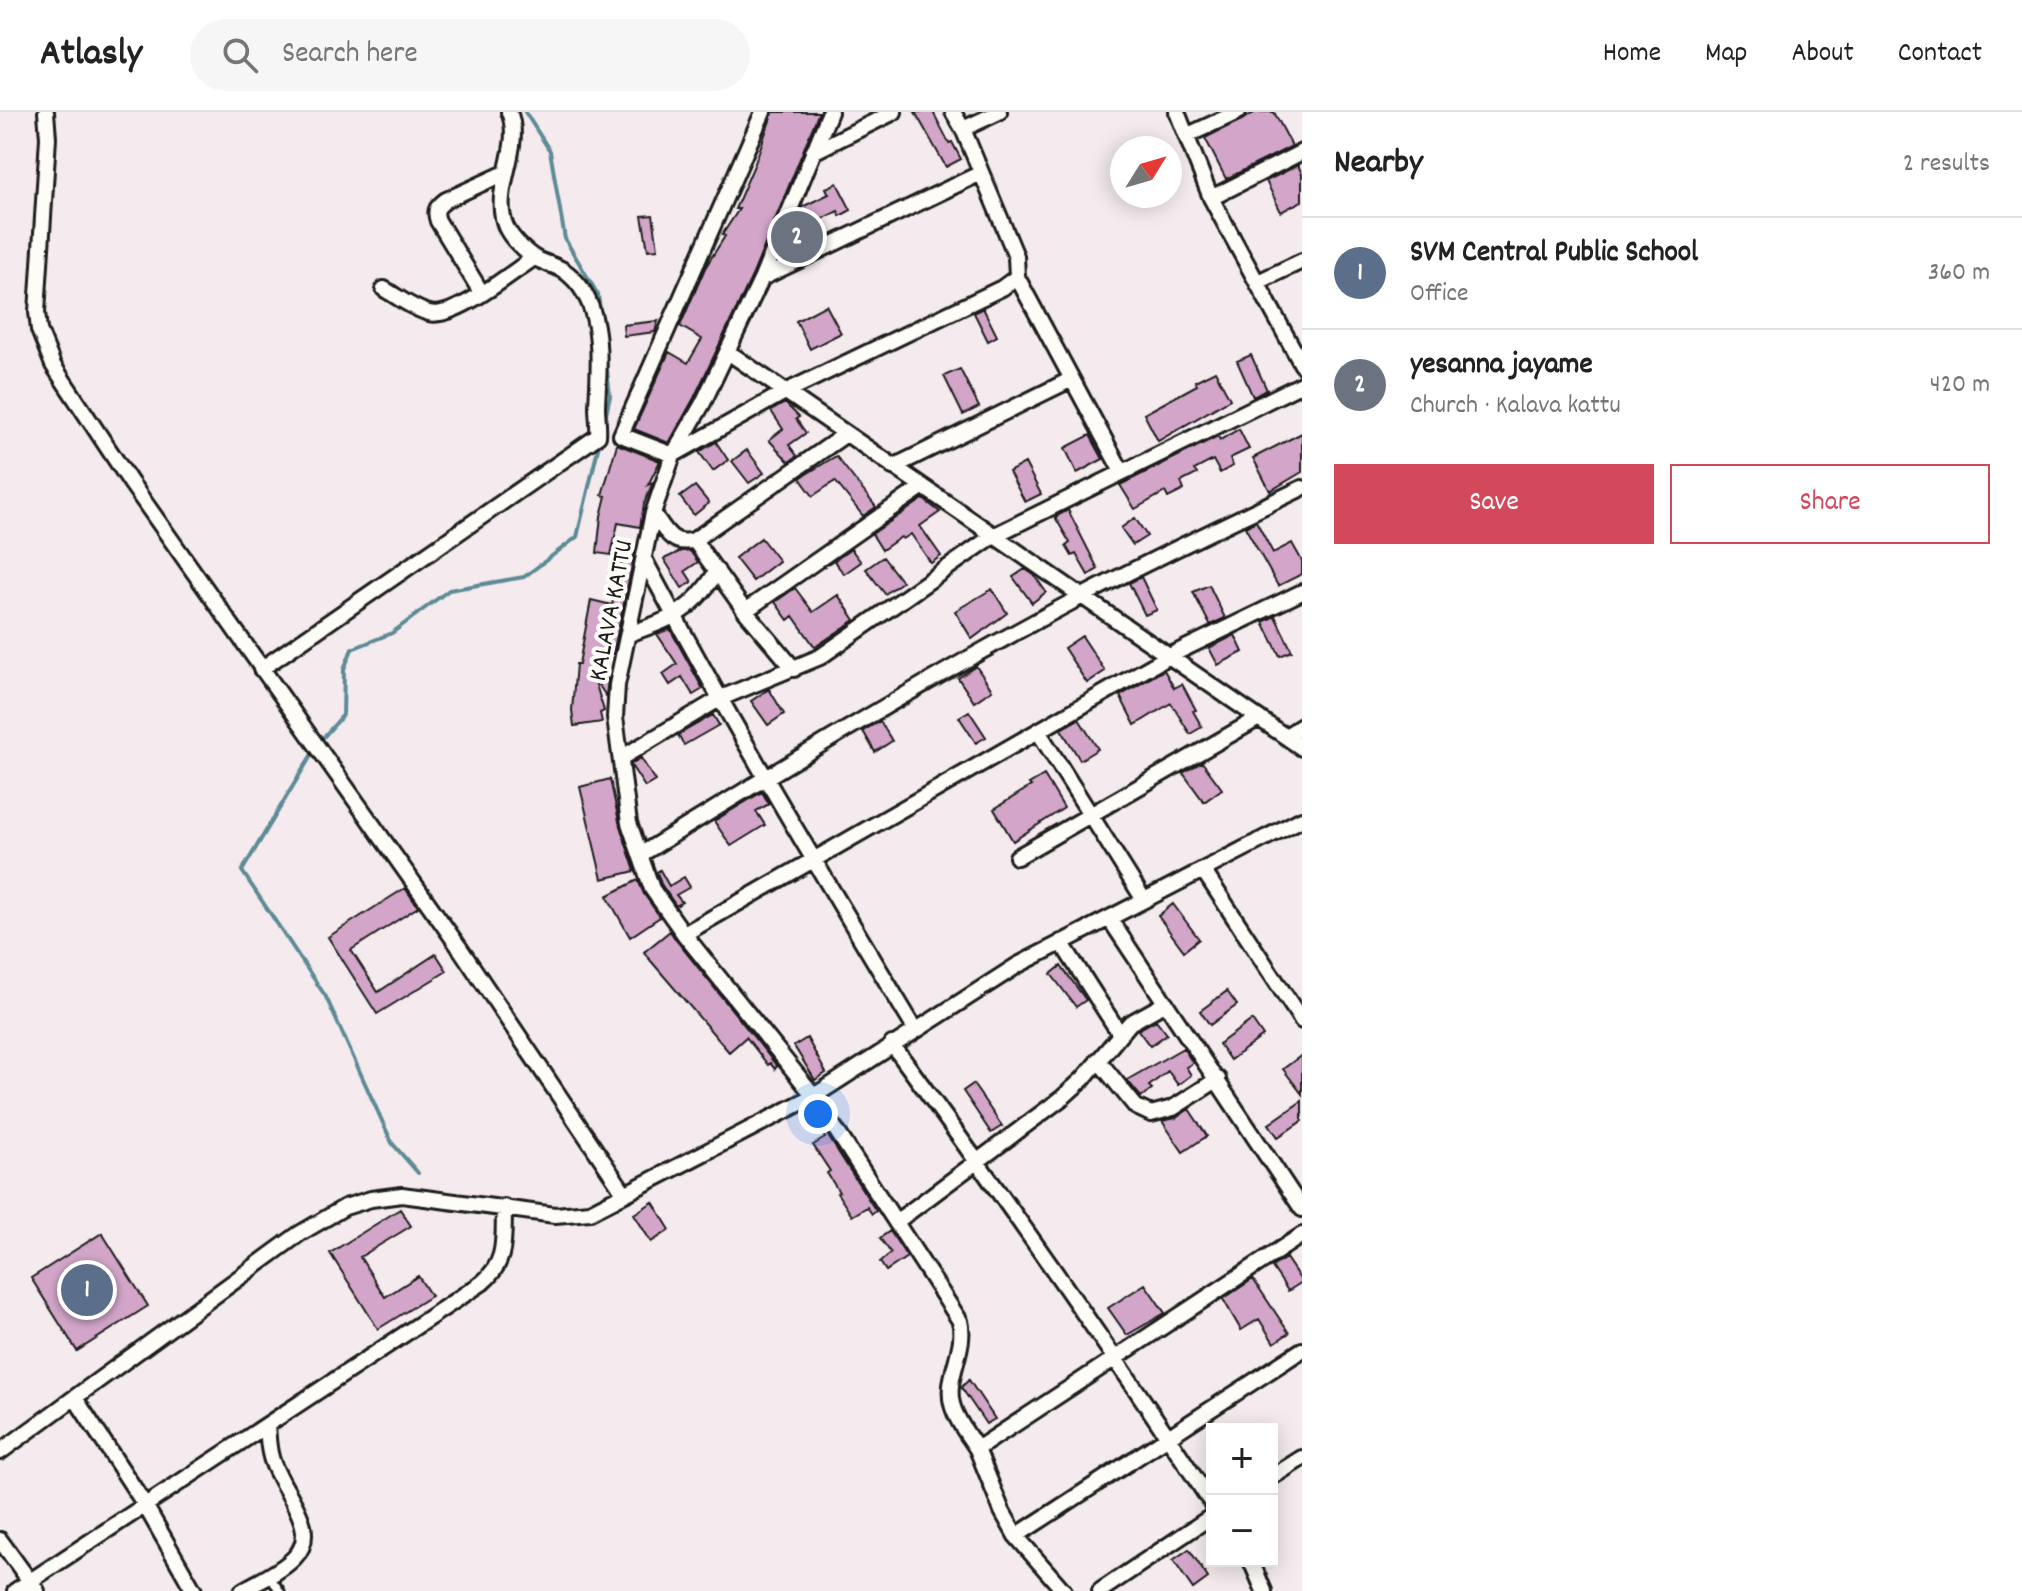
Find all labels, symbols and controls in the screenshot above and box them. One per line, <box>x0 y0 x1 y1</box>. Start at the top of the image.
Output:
search box <box>190 19 750 91</box>
text: Atlasly <box>40 28 142 83</box>
icon: search <box>218 33 262 77</box>
text: Search here <box>282 34 418 77</box>
text: Home <box>1603 35 1661 75</box>
text: Map <box>1705 35 1747 75</box>
text: About <box>1791 35 1854 75</box>
text: Contact <box>1898 35 1982 75</box>
north arrow <box>1110 136 1182 208</box>
text: Nearby <box>1334 140 1423 189</box>
text: 2 results <box>1903 146 1990 183</box>
pin: 2 <box>771 207 823 267</box>
text: SVM Central Public School <box>1410 233 1698 276</box>
text: 1 <box>1357 255 1363 292</box>
text: 360 m <box>1928 255 1990 292</box>
text: Office <box>1410 276 1468 313</box>
text: yesanna jayame <box>1410 345 1593 388</box>
text: 2 <box>1354 367 1366 404</box>
text: 420 m <box>1930 367 1990 404</box>
text: Church · Kalava kattu <box>1410 388 1621 425</box>
button: Save <box>1334 464 1654 544</box>
button: Share <box>1670 464 1990 544</box>
street label: KALAVA KATTU <box>581 537 644 684</box>
your location <box>798 1094 838 1134</box>
pin: 1 <box>61 1260 113 1320</box>
map controls <box>1206 1423 1278 1567</box>
button: + <box>1206 1423 1278 1495</box>
button: − <box>1206 1495 1278 1567</box>

